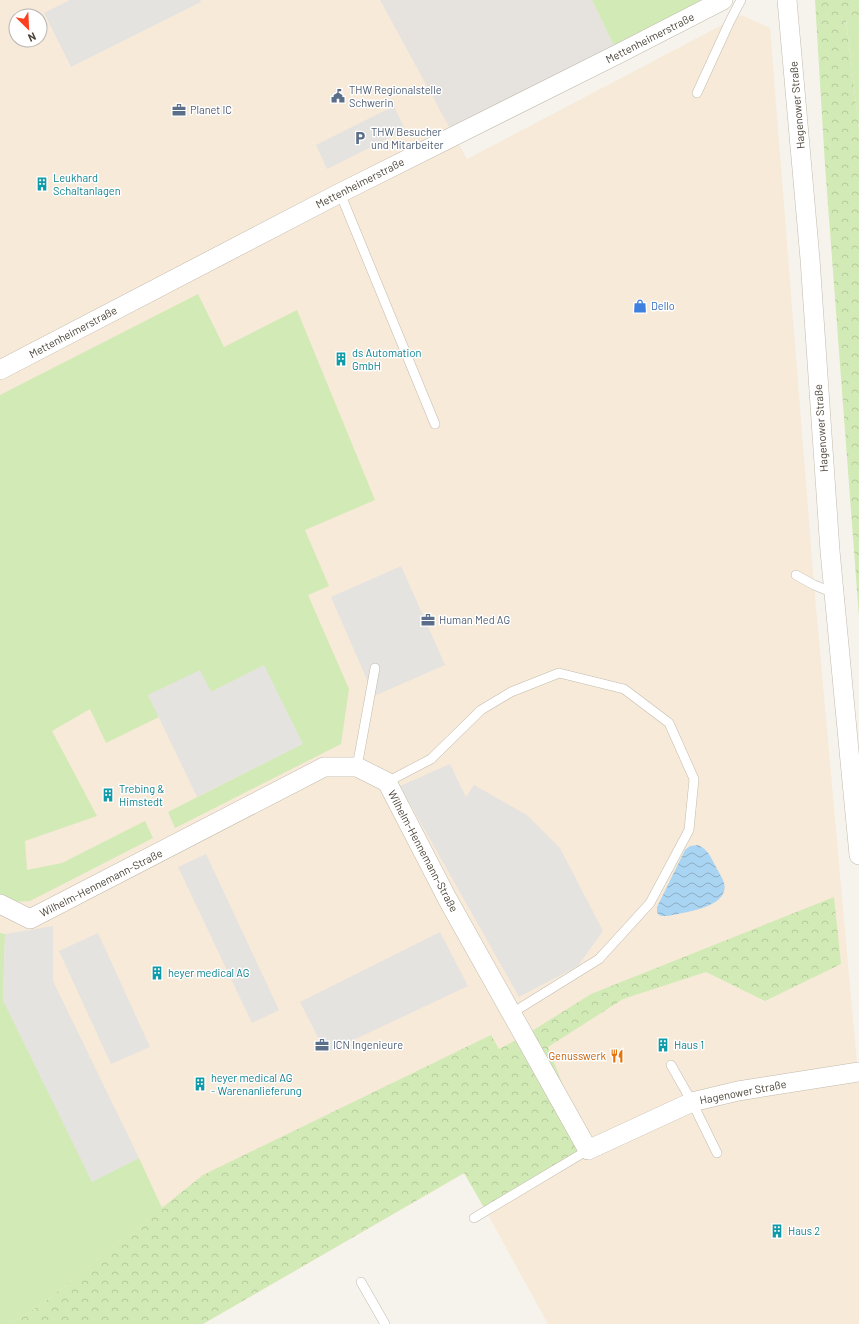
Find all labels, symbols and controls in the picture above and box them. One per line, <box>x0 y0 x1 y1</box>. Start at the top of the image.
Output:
north arrow <box>8 8 48 48</box>
street label: Mettenheimerstraße <box>603 10 696 65</box>
text: N <box>26 30 38 45</box>
street label: Hagenower Straße <box>786 61 807 149</box>
place label: THW Regionalstelle Schwerin <box>349 83 442 109</box>
public building icon: THW Regionalstelle Schwerin <box>330 88 346 104</box>
office icon: Planet IC <box>171 102 187 118</box>
place label: Planet IC <box>190 103 232 116</box>
place label: THW Besucher und Mitarbeiter <box>371 125 444 151</box>
parking icon: THW Besucher und Mitarbeiter <box>352 130 368 146</box>
street label: Mettenheimerstraße <box>313 155 406 210</box>
place label: Leukhard Schaltanlagen <box>53 171 121 197</box>
building icon: Leukhard Schaltanlagen <box>34 176 50 192</box>
shop icon: Dello <box>632 298 648 314</box>
place label: Dello <box>651 299 675 312</box>
street label: Mettenheimerstraße <box>27 303 119 360</box>
place label: ds Automation GmbH <box>352 346 421 372</box>
building icon: ds Automation GmbH <box>333 351 349 367</box>
street label: Hagenower Straße <box>811 384 830 472</box>
office icon: Human Med AG <box>420 612 436 628</box>
place label: Human Med AG <box>439 613 510 626</box>
place label: Trebing & Himstedt <box>119 782 165 808</box>
building icon: Trebing & Himstedt <box>100 787 116 803</box>
street label: Wilhelm-Hennemann-Straße <box>386 788 461 914</box>
street label: Wilhelm-Hennemann-Straße <box>37 846 164 919</box>
building icon: heyer medical AG <box>149 965 165 981</box>
place label: heyer medical AG <box>168 966 250 979</box>
office icon: ICN Ingenieure <box>314 1037 330 1053</box>
building icon: Haus 1 <box>655 1037 671 1053</box>
place label: ICN Ingenieure <box>333 1038 403 1051</box>
place label: Haus 1 <box>674 1038 704 1051</box>
restaurant icon: Genusswerk <box>609 1048 625 1064</box>
place label: Genusswerk <box>548 1049 606 1062</box>
place label: heyer medical AG - Warenanlieferung <box>211 1071 302 1097</box>
building icon: heyer medical AG - Warenanlieferung <box>192 1076 208 1092</box>
street label: Hagenower Straße <box>698 1077 787 1106</box>
building icon: Haus 2 <box>769 1223 785 1239</box>
place label: Haus 2 <box>788 1224 820 1237</box>

